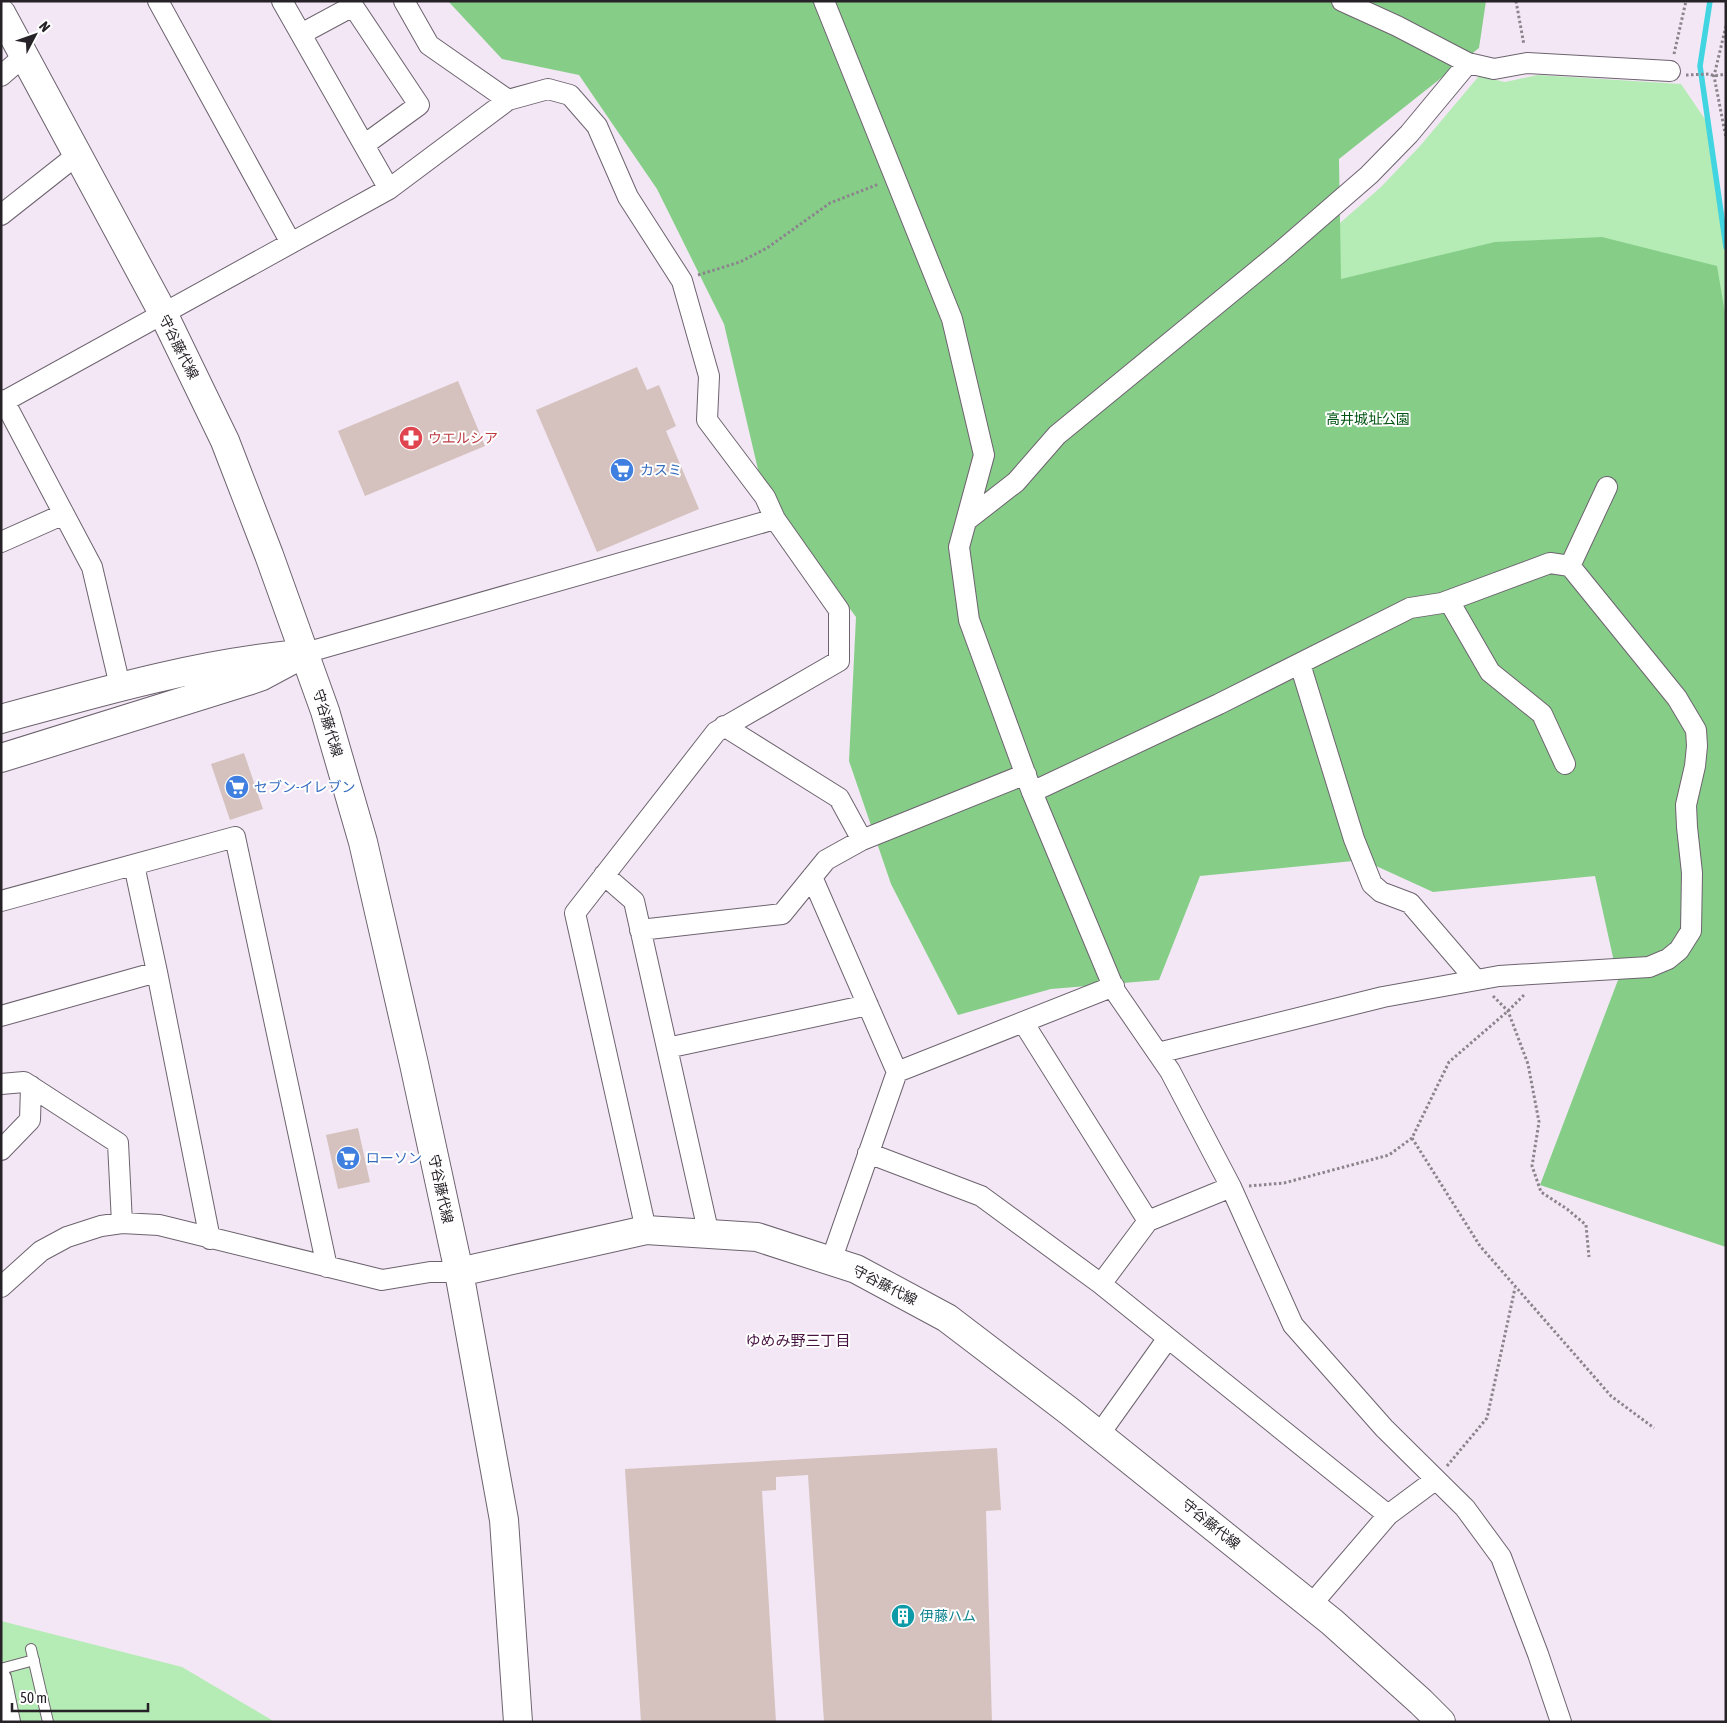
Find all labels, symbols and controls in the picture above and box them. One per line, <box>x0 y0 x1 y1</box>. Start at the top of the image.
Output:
north arrow <box>10 10 60 60</box>
text: N <box>36 18 54 35</box>
street label: 守谷藤代線 <box>156 312 202 382</box>
park label: 高井城址公園 <box>1326 411 1410 427</box>
pharmacy icon: ウエルシア <box>398 425 424 451</box>
place label: ウエルシア <box>428 430 498 446</box>
supermarket icon: カスミ <box>609 457 635 483</box>
place label: カスミ <box>640 462 682 478</box>
street label: 守谷藤代線 <box>310 687 346 759</box>
supermarket icon: セブン-イレブン <box>224 774 250 800</box>
place label: セブン-イレブン <box>254 779 356 795</box>
supermarket icon: ローソン <box>335 1145 361 1171</box>
place label: ローソン <box>366 1150 422 1166</box>
street label: 守谷藤代線 <box>426 1153 456 1225</box>
street label: 守谷藤代線 <box>850 1262 920 1308</box>
district label: ゆめみ野三丁目 <box>745 1332 851 1349</box>
street label: 守谷藤代線 <box>1179 1496 1243 1552</box>
building icon: 伊藤ハム <box>890 1603 916 1629</box>
place label: 伊藤ハム <box>920 1608 976 1624</box>
scale bar <box>12 1680 149 1712</box>
text: 50 m <box>20 1689 47 1706</box>

